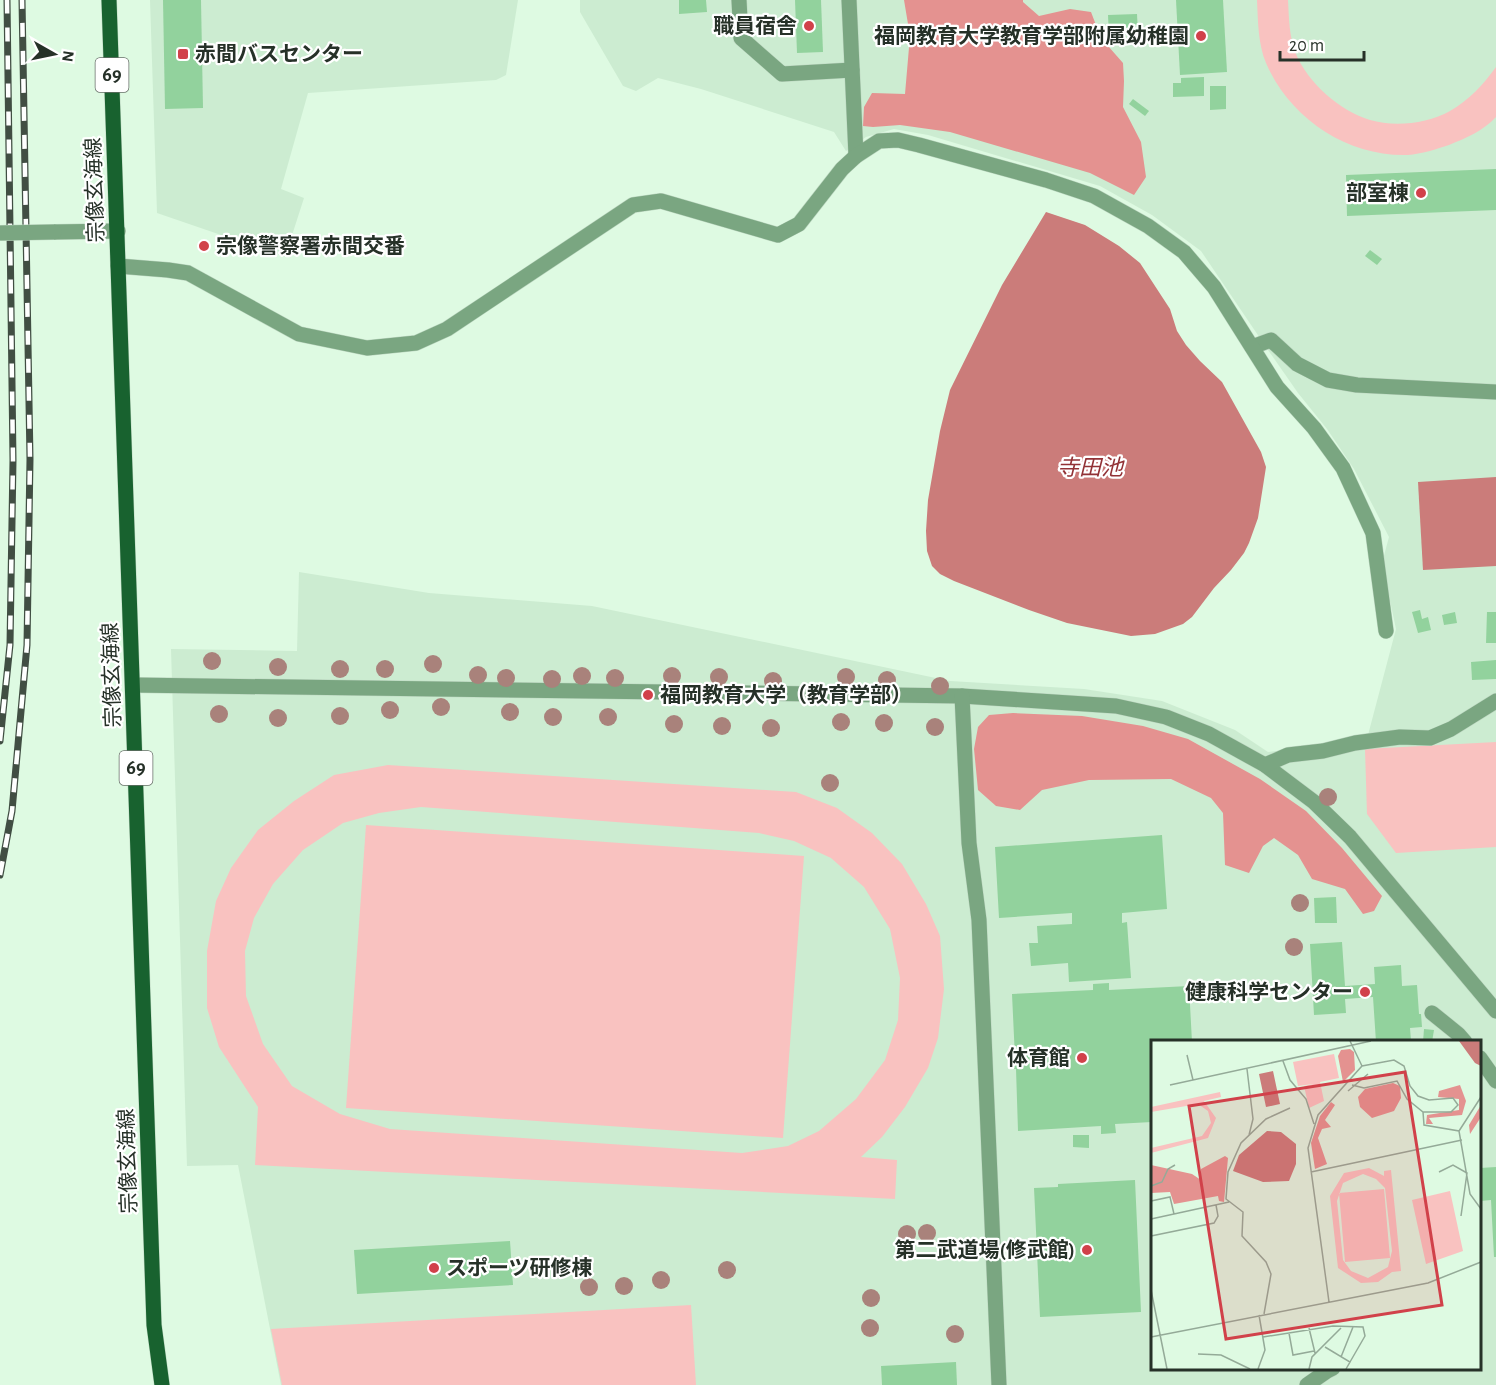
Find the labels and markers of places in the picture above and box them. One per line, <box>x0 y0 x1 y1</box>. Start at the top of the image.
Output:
place label: 職員宿舎 <box>713 14 797 37</box>
marker: 職員宿舎 <box>802 19 816 33</box>
place label: 福岡教育大学教育学部附属幼稚園 <box>874 25 1189 47</box>
marker: 福岡教育大学教育学部附属幼稚園 <box>1194 29 1208 43</box>
place label: 赤間バスセンター <box>195 43 363 65</box>
marker: 赤間バスセンター <box>176 47 190 61</box>
place label: 部室棟 <box>1346 181 1409 204</box>
marker: 部室棟 <box>1414 186 1428 200</box>
place label: 宗像警察署赤間交番 <box>216 234 405 257</box>
marker: 宗像警察署赤間交番 <box>197 239 211 253</box>
place label: 福岡教育大学（教育学部） <box>660 683 912 706</box>
marker: 福岡教育大学（教育学部） <box>641 688 655 702</box>
place label: 健康科学センター <box>1185 981 1353 1003</box>
marker: 健康科学センター <box>1358 985 1372 999</box>
place label: 体育館 <box>1007 1047 1070 1069</box>
marker: 体育館 <box>1075 1051 1089 1065</box>
place label: 第二武道場(修武館) <box>895 1238 1075 1261</box>
marker: 第二武道場(修武館) <box>1080 1243 1094 1257</box>
place label: スポーツ研修棟 <box>446 1256 593 1279</box>
marker: スポーツ研修棟 <box>427 1261 441 1275</box>

